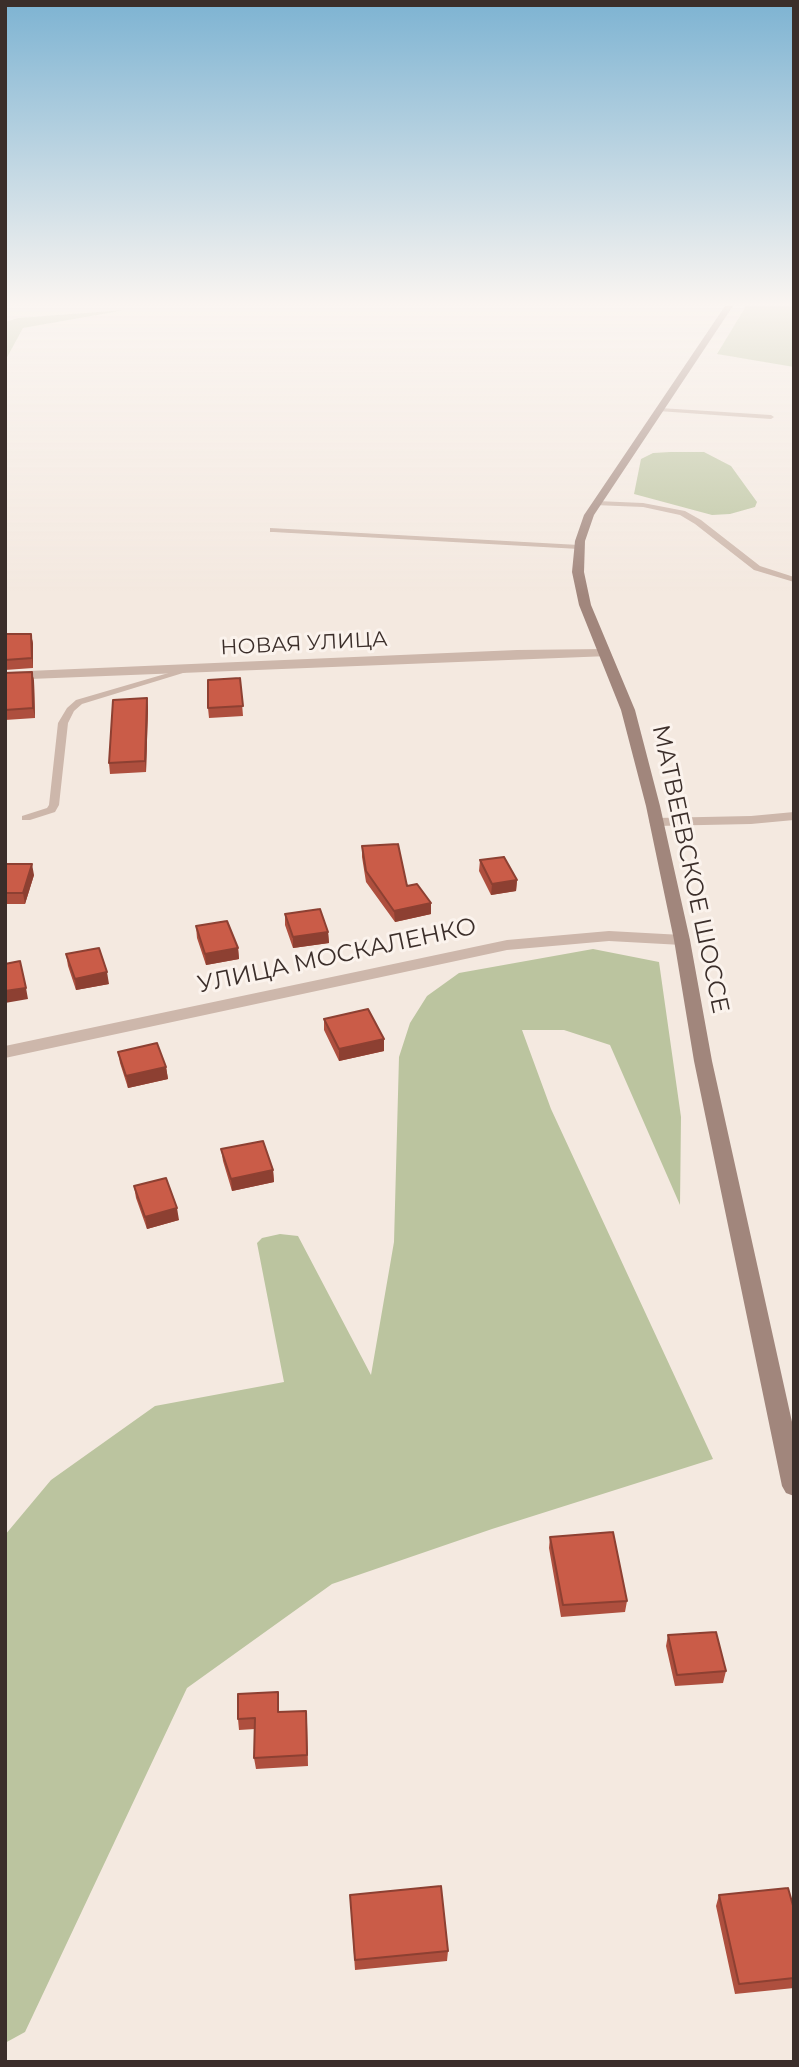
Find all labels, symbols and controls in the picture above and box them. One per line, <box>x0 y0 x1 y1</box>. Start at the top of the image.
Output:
street label: НОВАЯ УЛИЦА <box>220 627 388 661</box>
street label: МАТВЕЕВСКОЕ ШОССЕ <box>645 722 735 1016</box>
street label: УЛИЦА МОСКАЛЕНКО <box>195 912 479 1000</box>

